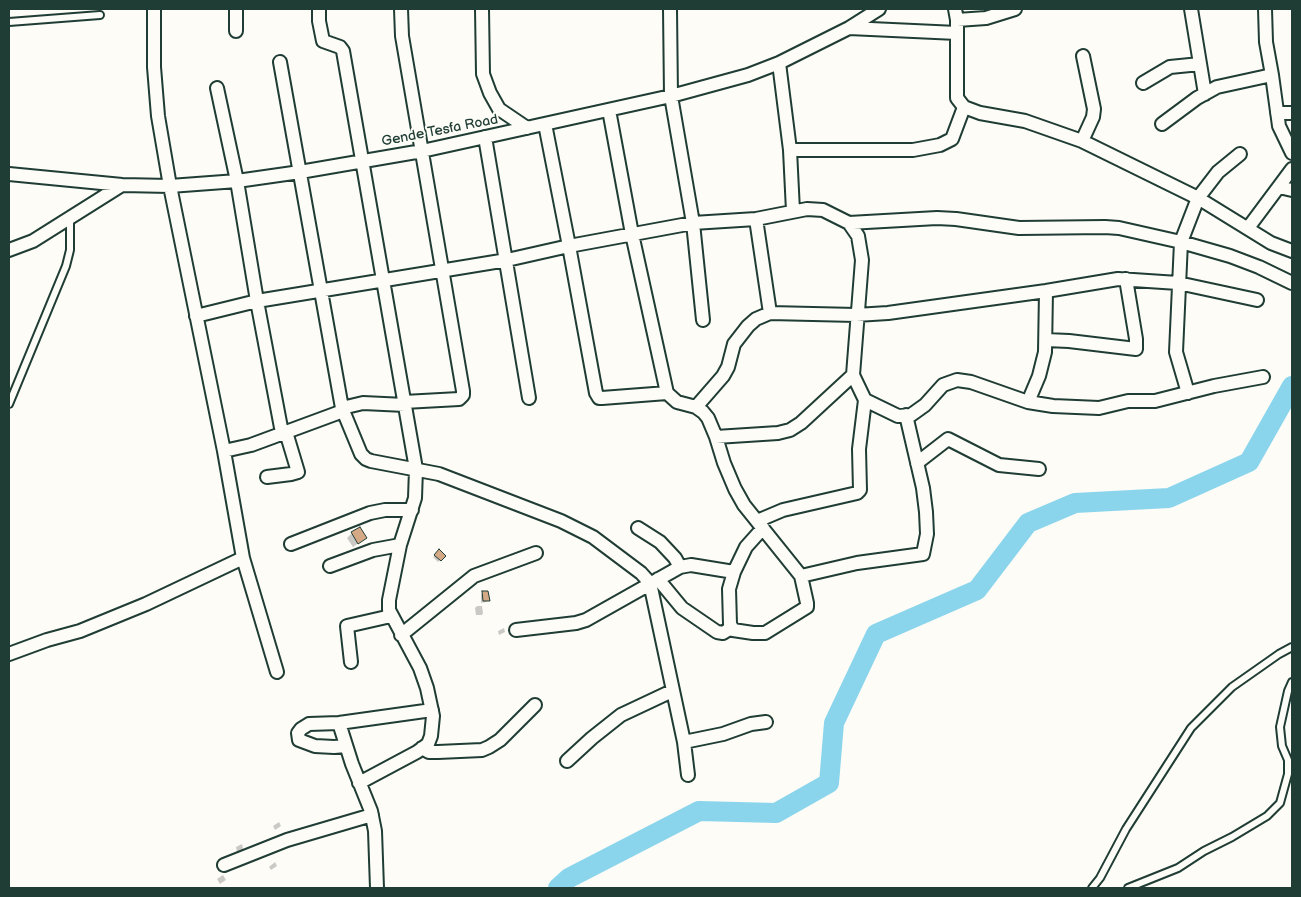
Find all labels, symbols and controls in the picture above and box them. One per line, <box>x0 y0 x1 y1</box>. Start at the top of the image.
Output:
street label: Gende Tesfa Road <box>380 111 500 151</box>

